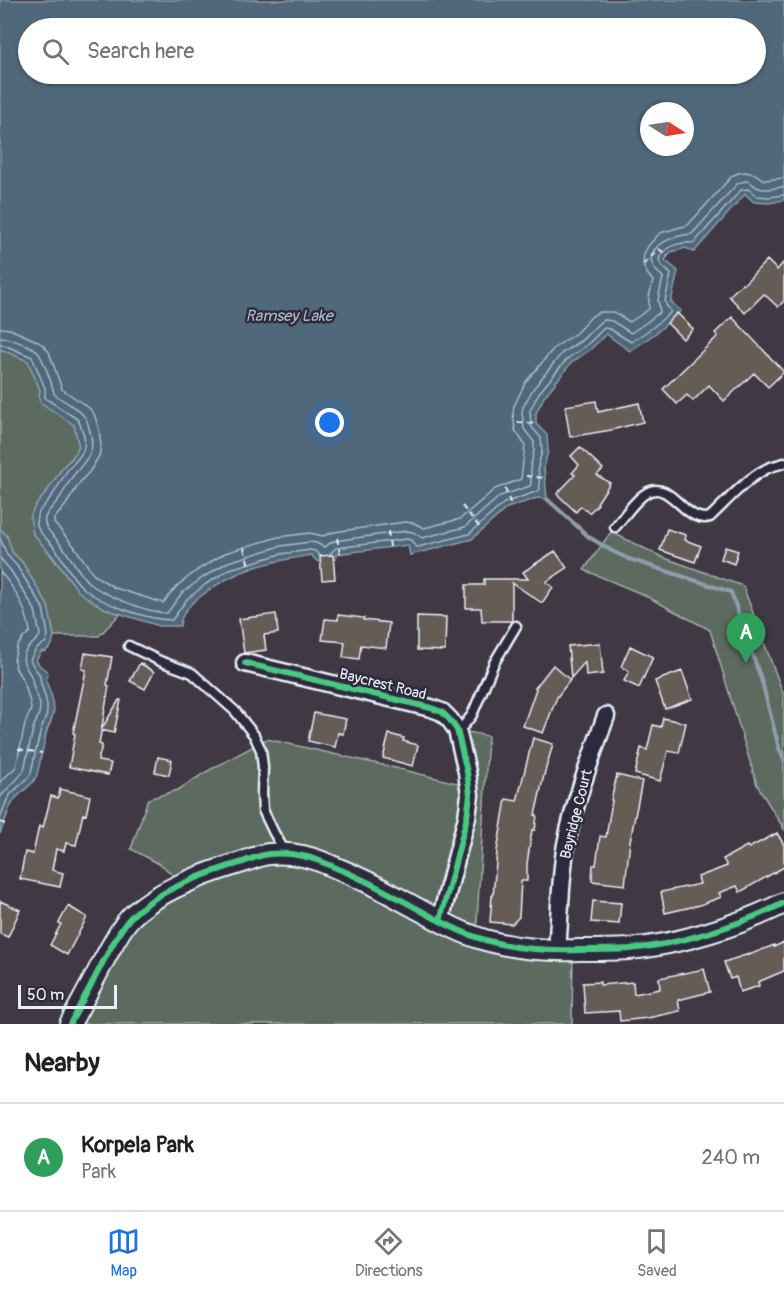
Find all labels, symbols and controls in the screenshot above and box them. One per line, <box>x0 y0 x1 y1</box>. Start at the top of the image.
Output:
search box <box>18 18 766 84</box>
icon: search <box>39 35 72 68</box>
text: Search here <box>87 37 194 65</box>
north arrow <box>640 102 694 156</box>
water label: Ramsey Lake <box>245 306 335 326</box>
your location <box>315 408 344 437</box>
pin: A <box>726 614 766 663</box>
street label: Baycrest Road <box>337 664 428 704</box>
street label: Bayridge Court <box>556 766 597 861</box>
scale bar <box>18 982 117 1010</box>
text: 50 m <box>27 985 64 1005</box>
text: Nearby <box>24 1047 100 1079</box>
text: Korpela Park <box>81 1131 194 1159</box>
text: A <box>37 1145 50 1170</box>
text: 240 m <box>701 1145 760 1170</box>
text: Park <box>81 1159 116 1184</box>
tab: Map <box>107 1225 140 1281</box>
tab: Directions <box>355 1225 423 1281</box>
tab: Saved <box>637 1225 677 1281</box>

